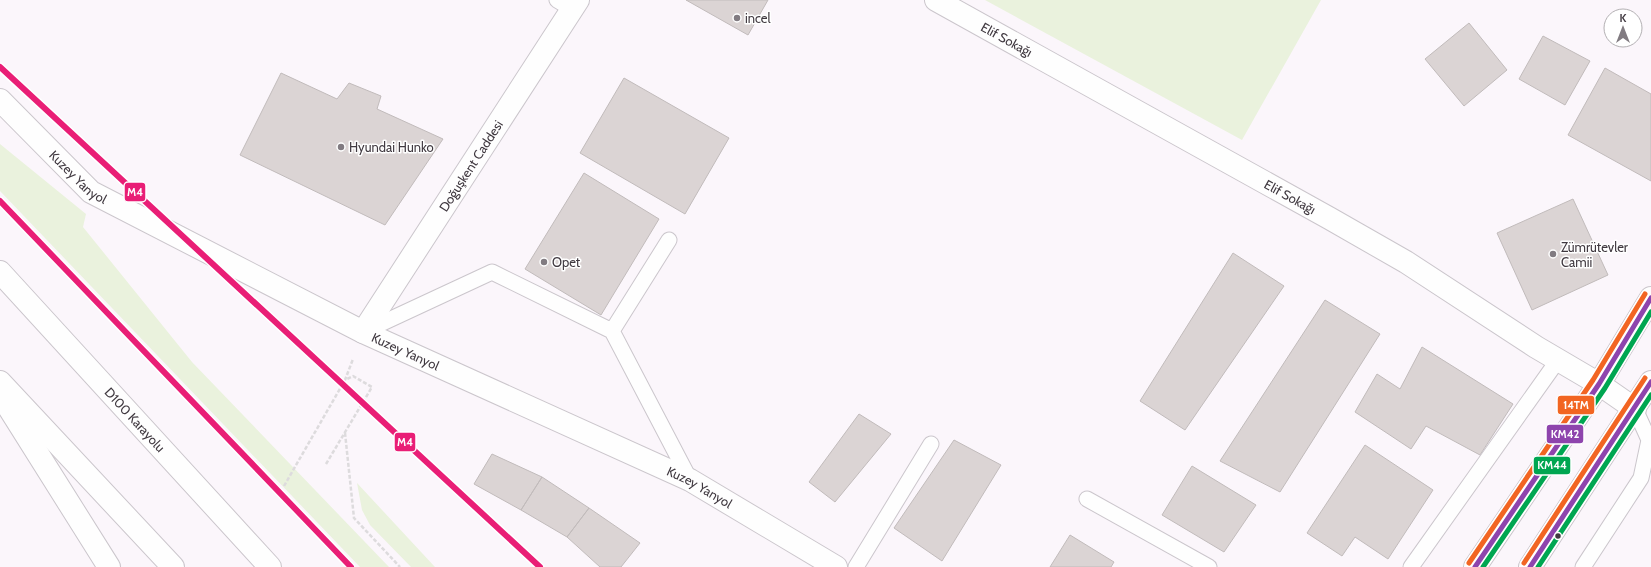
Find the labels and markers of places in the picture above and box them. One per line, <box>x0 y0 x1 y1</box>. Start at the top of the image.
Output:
place label: incel <box>745 10 771 26</box>
marker: incel <box>732 13 742 23</box>
place label: Hyundai Hunko <box>349 139 434 155</box>
marker: Hyundai Hunko <box>336 142 346 152</box>
place label: Zümrütevler Camii <box>1561 239 1629 270</box>
marker: Zümrütevler Camii <box>1548 249 1558 259</box>
place label: Opet <box>552 254 581 270</box>
marker: Opet <box>539 257 549 267</box>
unlabelled marker <box>1553 531 1563 541</box>

